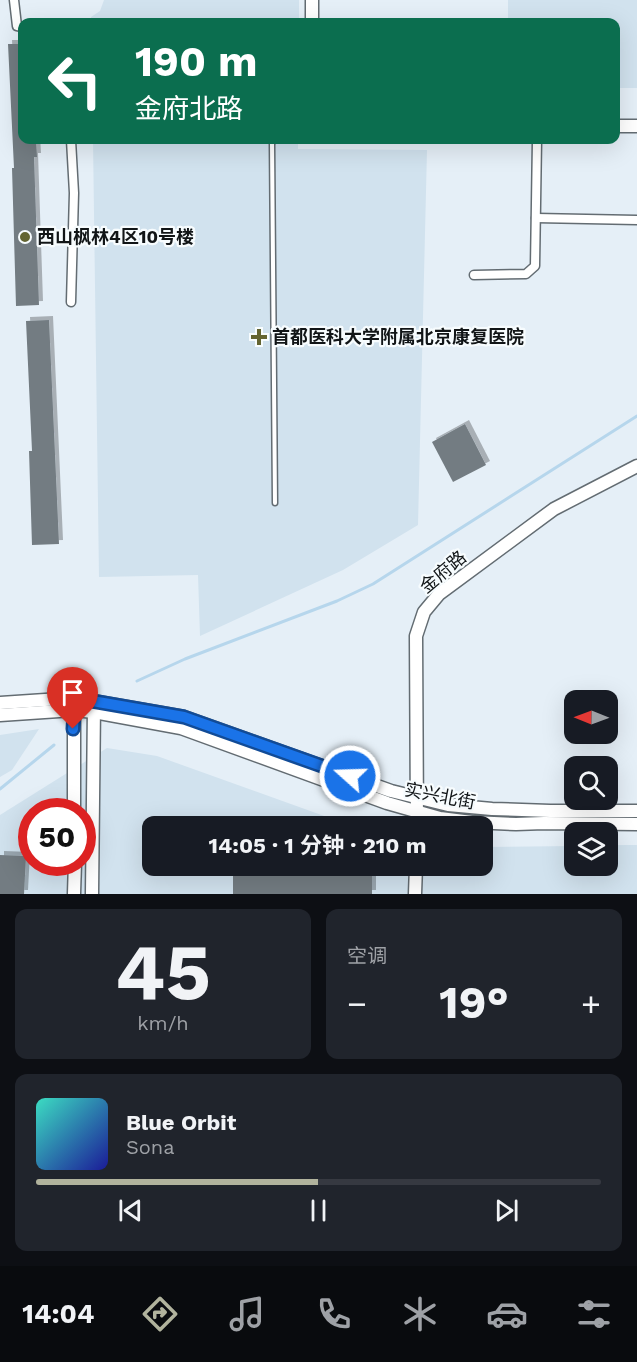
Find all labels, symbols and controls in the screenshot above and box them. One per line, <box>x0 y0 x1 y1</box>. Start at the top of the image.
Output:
text: 190 m <box>135 37 258 86</box>
icon: left <box>36 42 114 120</box>
text: 金府北路 <box>135 93 243 125</box>
place label: 西山枫林4区10号楼 <box>37 226 194 247</box>
marker: 西山枫林4区10号楼 <box>18 230 32 244</box>
place label: 首都医科大学附属北京康复医院 <box>272 326 524 347</box>
marker: 首都医科大学附属北京康复医院 <box>250 328 268 346</box>
street label: 金府路 <box>415 546 470 597</box>
pin <box>47 667 98 729</box>
icon: arrive <box>56 676 89 709</box>
north arrow <box>564 690 618 744</box>
map controls <box>564 690 618 876</box>
position arrow <box>318 744 382 808</box>
button: search <box>564 756 618 810</box>
street label: 实兴北街 <box>403 778 477 813</box>
speed limit sign: 50 <box>18 798 96 876</box>
button: layers <box>564 822 618 876</box>
text: 14:05 · 1 分钟 · 210 m <box>209 833 426 858</box>
text: 45 <box>115 926 211 1018</box>
text: 空调 <box>347 944 387 968</box>
text: 19° <box>439 976 509 1029</box>
text: − <box>347 984 367 1023</box>
text: + <box>581 984 601 1023</box>
text: km/h <box>137 1011 189 1035</box>
text: Blue Orbit <box>126 1110 236 1135</box>
text: Sona <box>126 1135 175 1159</box>
icon: previous <box>114 1194 147 1227</box>
icon: pause <box>302 1194 335 1227</box>
icon: next <box>490 1194 523 1227</box>
icon: directions <box>139 1293 181 1335</box>
icon: music <box>226 1293 268 1335</box>
icon: phone <box>313 1293 355 1335</box>
icon: climate <box>399 1293 441 1335</box>
icon: car <box>486 1293 528 1335</box>
icon: filters <box>573 1293 615 1335</box>
text: 14:04 <box>22 1298 94 1330</box>

